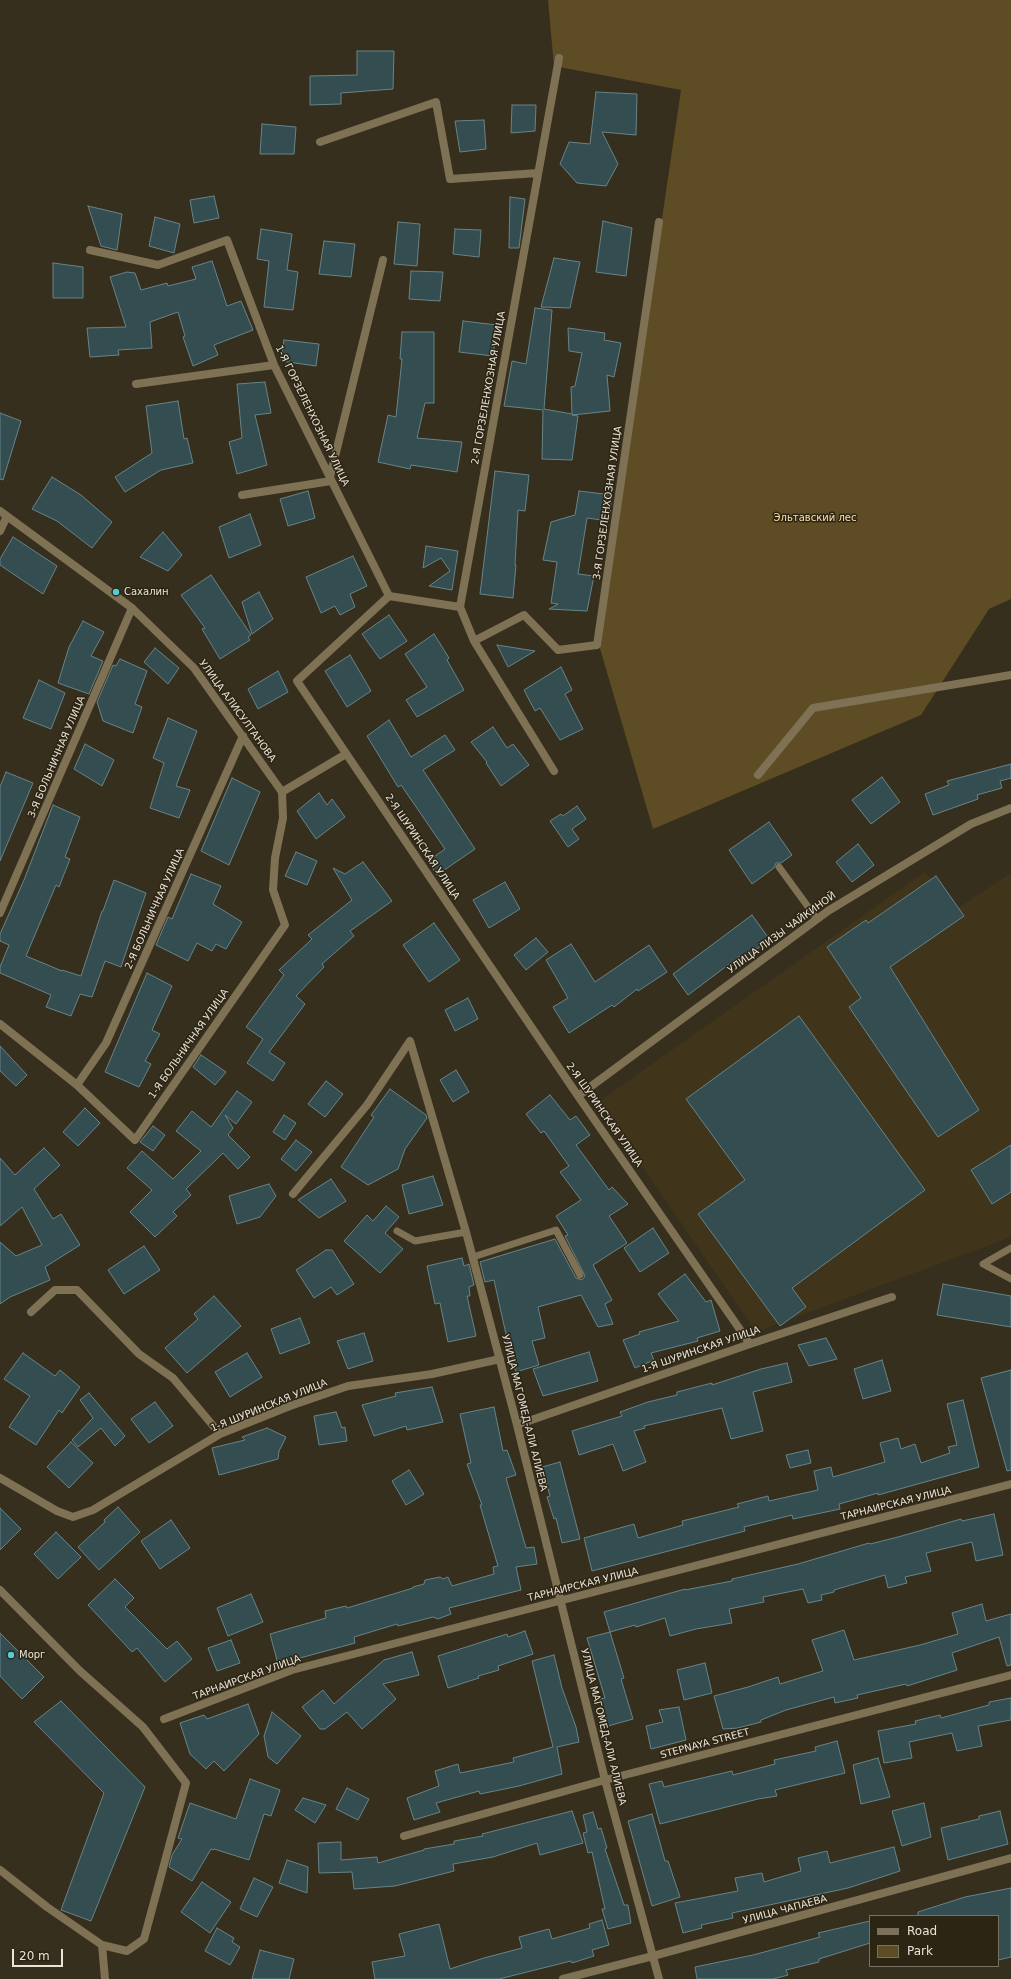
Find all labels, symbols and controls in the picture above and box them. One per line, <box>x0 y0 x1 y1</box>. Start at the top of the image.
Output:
street label: 2-Я ГОРЗЕЛЕНХОЗНАЯ УЛИЦА <box>470 310 508 466</box>
street label: 1-Я ГОРЗЕЛЕНХОЗНАЯ УЛИЦА <box>273 343 351 489</box>
street label: 3-Я ГОРЗЕЛЕНХОЗНАЯ УЛИЦА <box>591 425 625 581</box>
park label: Эльтавский лес <box>774 512 856 524</box>
place label: Сахалин <box>124 586 169 598</box>
marker: Сахалин <box>111 587 121 597</box>
street label: УЛИЦА АЛИСУЛТАНОВА <box>196 658 278 764</box>
street label: 3-Я БОЛЬНИЧНАЯ УЛИЦА <box>26 694 88 820</box>
street label: 2-Я ШУРИНСКАЯ УЛИЦА <box>382 792 462 902</box>
street label: 2-Я БОЛЬНИЧНАЯ УЛИЦА <box>123 847 187 971</box>
street label: УЛИЦА ЛИЗЫ ЧАЙКИНОЙ <box>726 890 838 976</box>
street label: 1-Я БОЛЬНИЧНАЯ УЛИЦА <box>146 987 232 1101</box>
street label: 2-Я ШУРИНСКАЯ УЛИЦА <box>563 1060 645 1170</box>
street label: 1-Я ШУРИНСКАЯ УЛИЦА <box>640 1324 762 1376</box>
street label: УЛИЦА МАГОМЕД-АЛИ АЛИЕВА <box>499 1333 549 1493</box>
street label: 1-Я ШУРИНСКАЯ УЛИЦА <box>209 1377 329 1435</box>
street label: ТАРНАИРСКАЯ УЛИЦА <box>839 1484 953 1524</box>
street label: ТАРНАИРСКАЯ УЛИЦА <box>526 1565 640 1605</box>
street label: УЛИЦА МАГОМЕД-АЛИ АЛИЕВА <box>578 1647 628 1807</box>
place label: Морг <box>19 1649 45 1661</box>
marker: Морг <box>6 1650 16 1660</box>
street label: ТАРНАИРСКАЯ УЛИЦА <box>192 1653 302 1703</box>
street label: STEPNAYA STREET <box>659 1726 751 1762</box>
street label: УЛИЦА ЧАПАЕВА <box>741 1893 829 1927</box>
legend <box>869 1915 999 1967</box>
text: Road <box>907 1924 937 1938</box>
scale bar <box>14 1941 65 1967</box>
text: Park <box>907 1944 933 1958</box>
text: 20 m <box>19 1949 50 1963</box>

